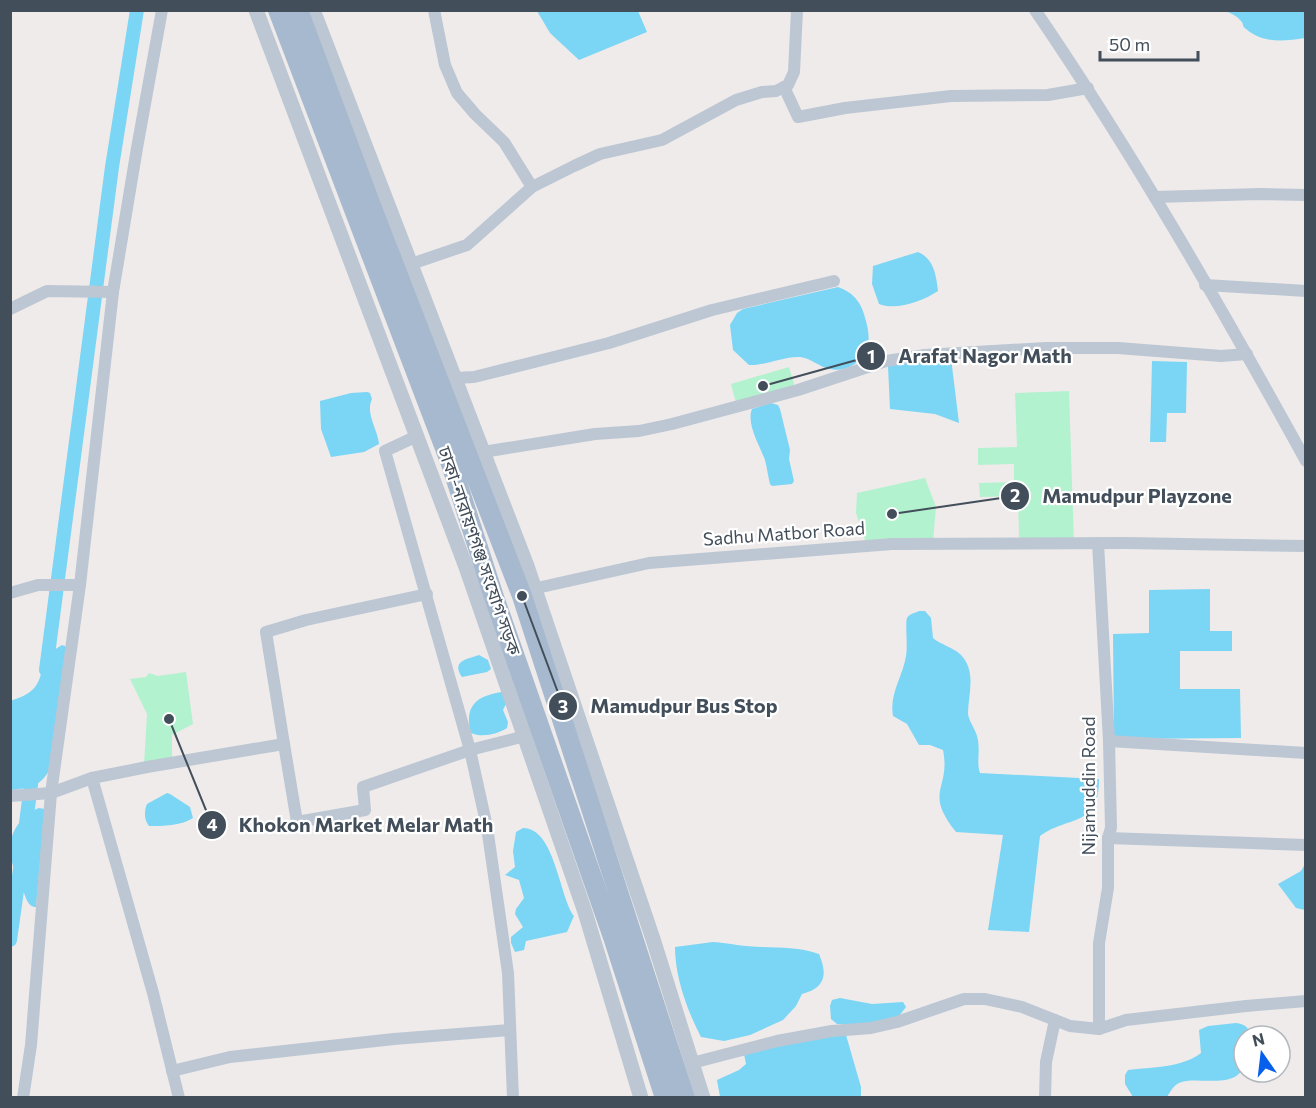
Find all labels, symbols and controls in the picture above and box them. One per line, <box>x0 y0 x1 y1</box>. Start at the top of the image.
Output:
scale bar <box>1100 24 1198 62</box>
text: 50 m <box>1109 33 1150 55</box>
callout: Arafat Nagor Math <box>856 337 1084 375</box>
text: Arafat Nagor Math <box>898 343 1072 367</box>
text: 1 <box>867 345 875 367</box>
street label: ঢাকা-নারায়ণগঞ্জ সংযোগ সড়ক <box>434 443 526 658</box>
callout: Mamudpur Playzone <box>1000 477 1244 515</box>
text: Mamudpur Playzone <box>1042 483 1232 507</box>
text: 2 <box>1010 484 1020 506</box>
street label: Sadhu Matbor Road <box>702 516 866 550</box>
callout: Mamudpur Bus Stop <box>548 687 789 725</box>
text: Mamudpur Bus Stop <box>590 693 778 717</box>
text: 3 <box>558 695 568 717</box>
street label: Nijamuddin Road <box>1077 716 1099 856</box>
callout: Khokon Market Melar Math <box>197 806 505 844</box>
text: Khokon Market Melar Math <box>239 812 493 836</box>
text: 4 <box>206 813 218 835</box>
north arrow <box>1232 1024 1292 1084</box>
text: N <box>1250 1028 1266 1050</box>

